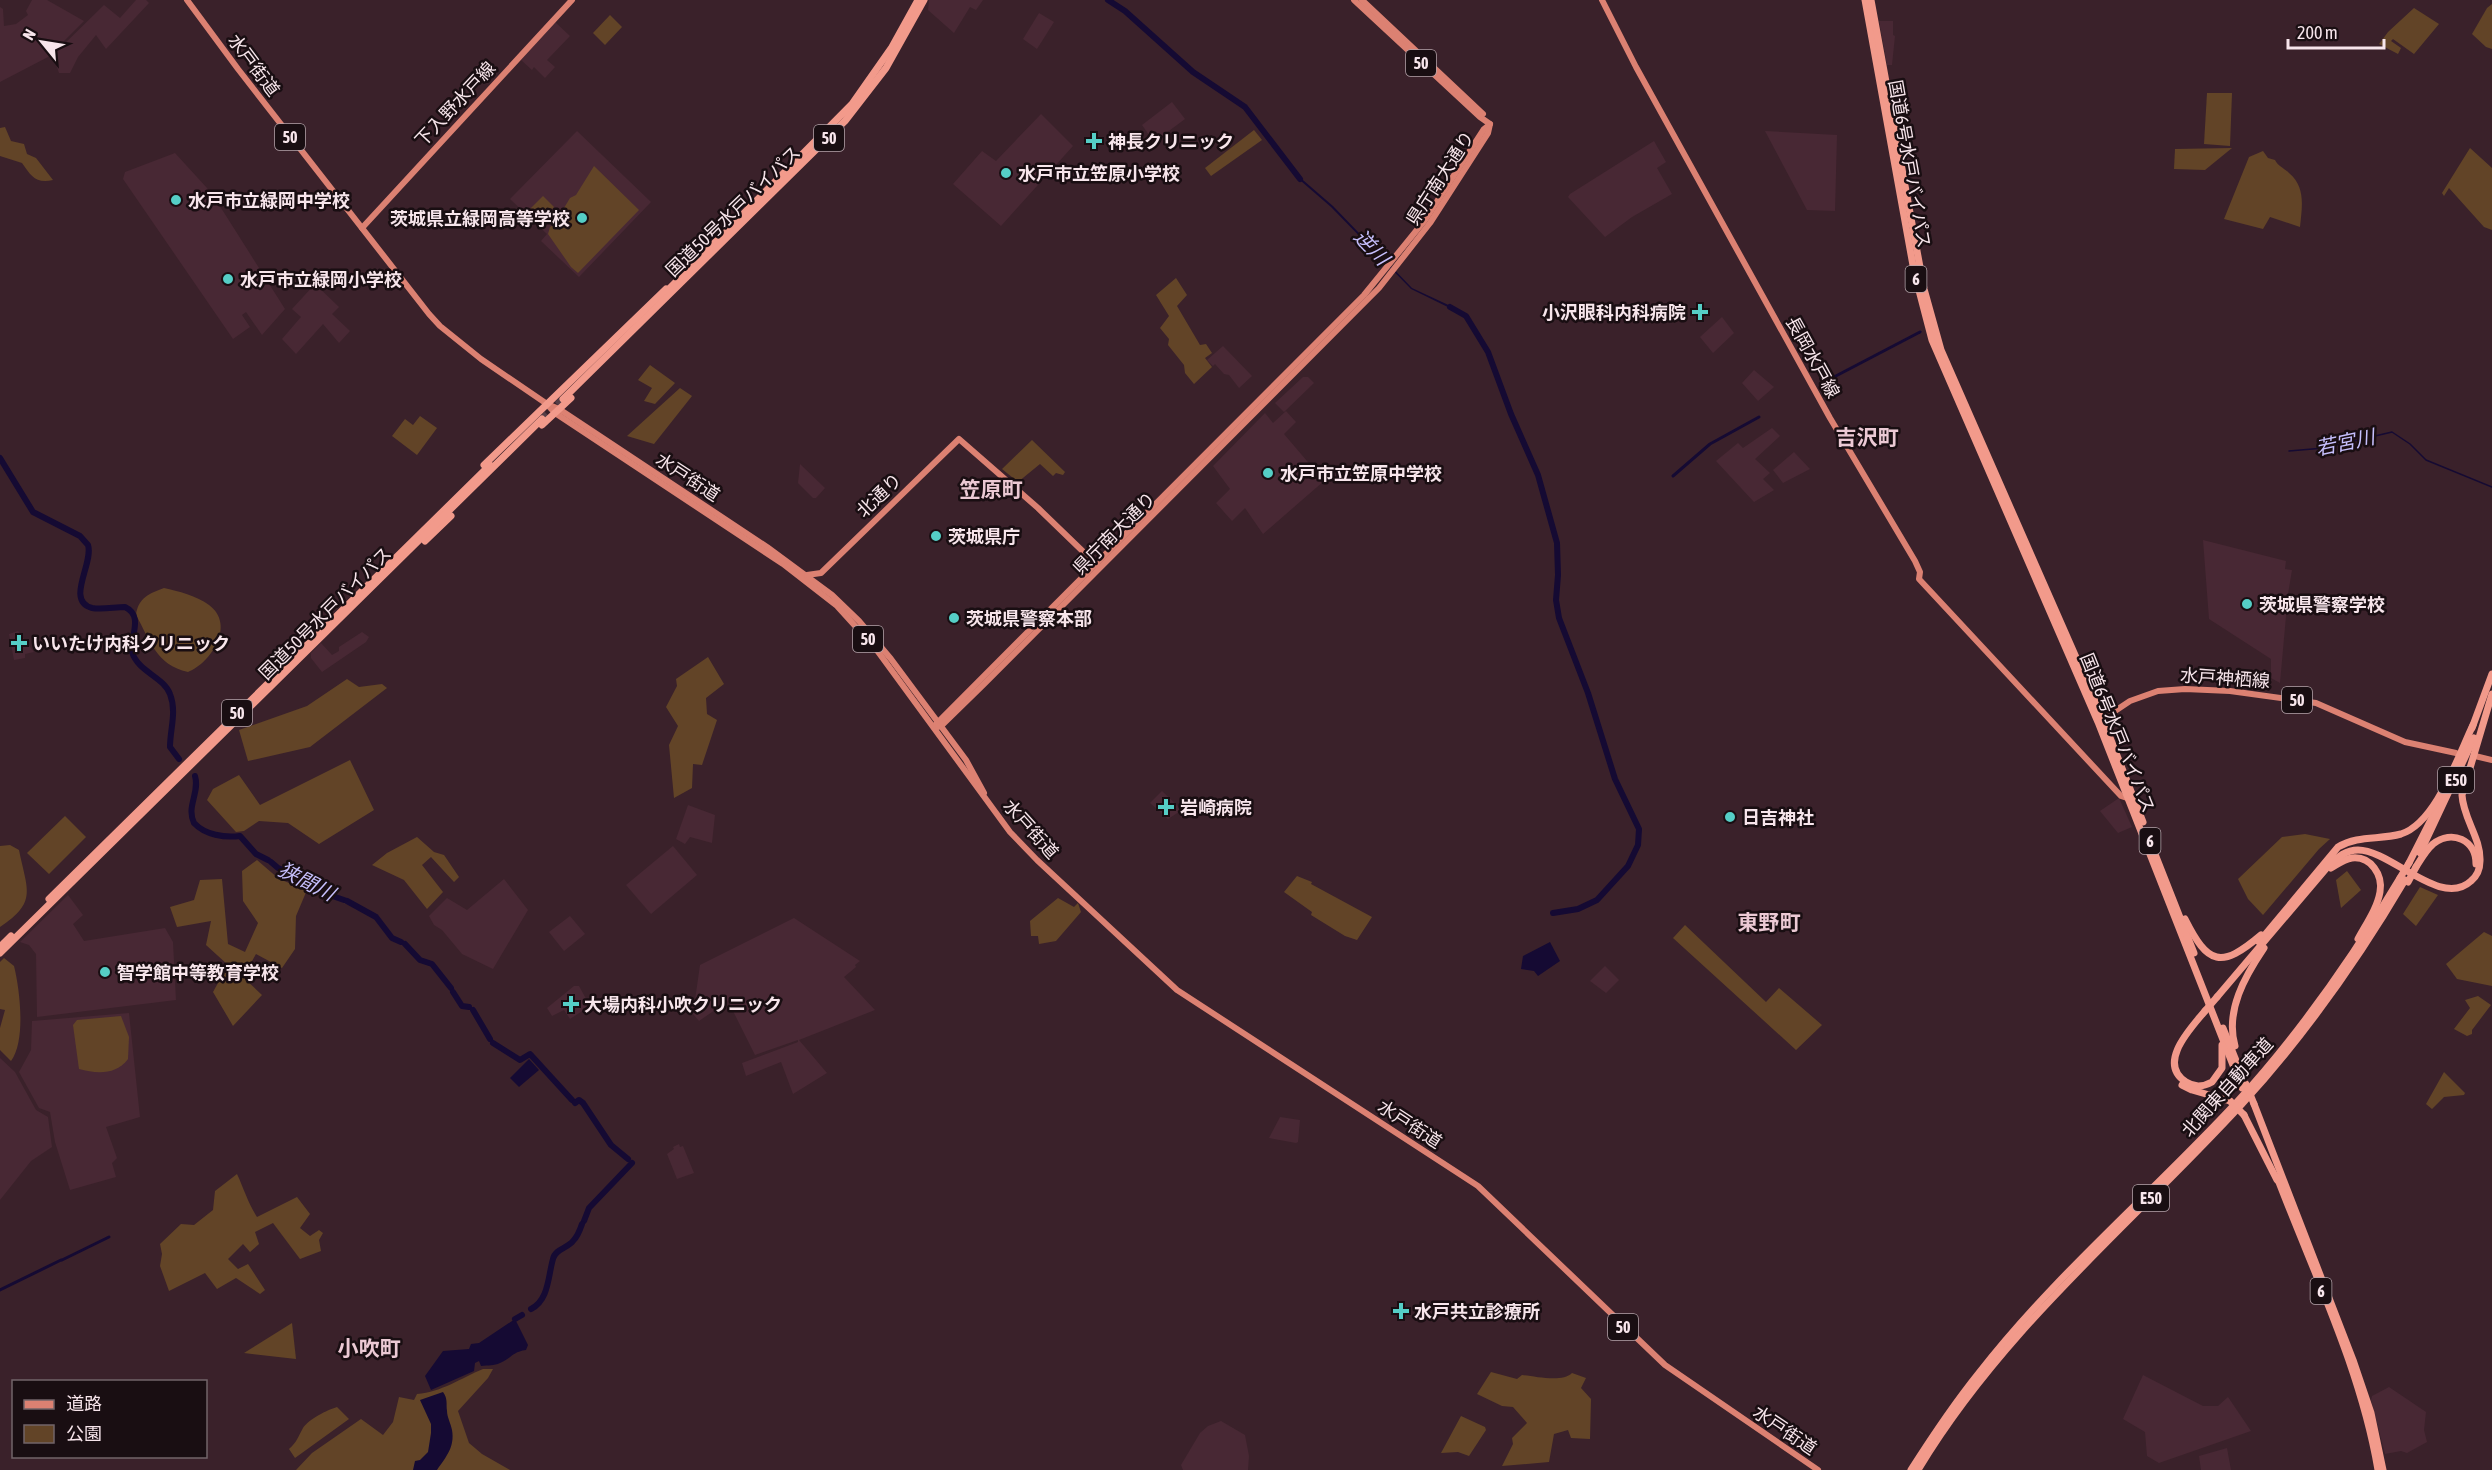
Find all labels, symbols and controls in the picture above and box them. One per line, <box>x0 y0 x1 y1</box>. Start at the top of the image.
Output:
north arrow <box>12 12 72 72</box>
scale bar <box>2288 12 2384 50</box>
text: 200 m <box>2297 22 2338 43</box>
text: N <box>19 26 39 43</box>
street label: 水戸街道 <box>224 30 284 100</box>
road number: 50 <box>1406 50 1436 76</box>
street label: 下入野水戸線 <box>410 57 500 151</box>
street label: 国道6号水戸バイパス <box>1885 78 1935 250</box>
road number: 50 <box>275 124 305 150</box>
road number: 50 <box>814 125 844 151</box>
street label: 県庁南大通り <box>1402 127 1478 229</box>
place label: 神長クリニック <box>1108 131 1234 152</box>
marker: 神長クリニック <box>1085 132 1103 150</box>
street label: 国道50号水戸バイパス <box>661 141 805 281</box>
place label: 水戸市立笠原小学校 <box>1018 163 1180 184</box>
marker: 水戸市立笠原小学校 <box>999 166 1013 180</box>
place label: 水戸市立緑岡中学校 <box>188 190 350 211</box>
marker: 水戸市立緑岡中学校 <box>169 193 183 207</box>
place label: 茨城県立緑岡高等学校 <box>390 208 570 229</box>
marker: 茨城県立緑岡高等学校 <box>575 211 589 225</box>
water label: 逆川 <box>1350 225 1396 271</box>
road number: 6 <box>1906 266 1926 292</box>
place label: 水戸市立緑岡小学校 <box>240 269 402 290</box>
marker: 水戸市立緑岡小学校 <box>221 272 235 286</box>
place label: 小沢眼科内科病院 <box>1542 302 1686 323</box>
marker: 小沢眼科内科病院 <box>1691 303 1709 321</box>
street label: 長岡水戸線 <box>1782 313 1844 401</box>
water label: 若宮川 <box>2313 424 2379 459</box>
district label: 吉沢町 <box>1836 425 1899 449</box>
street label: 水戸街道 <box>652 449 724 505</box>
place label: 水戸市立笠原中学校 <box>1280 463 1442 484</box>
marker: 水戸市立笠原中学校 <box>1261 466 1275 480</box>
street label: 北通り <box>852 469 906 521</box>
district label: 笠原町 <box>960 477 1023 501</box>
street label: 県庁南大通り <box>1068 487 1160 579</box>
place label: 茨城県庁 <box>948 526 1020 547</box>
marker: 茨城県庁 <box>929 529 943 543</box>
street label: 国道50号水戸バイパス <box>254 542 396 684</box>
place label: 茨城県警察学校 <box>2259 594 2385 615</box>
marker: 茨城県警察学校 <box>2240 597 2254 611</box>
place label: 茨城県警察本部 <box>966 608 1092 629</box>
marker: 茨城県警察本部 <box>947 611 961 625</box>
road number: 50 <box>853 626 883 652</box>
place label: いいたけ内科クリニック <box>32 633 230 654</box>
marker: いいたけ内科クリニック <box>10 634 28 652</box>
street label: 国道6号水戸バイパス <box>2076 650 2160 816</box>
street label: 水戸神栖線 <box>2179 664 2271 692</box>
road number: 50 <box>2282 687 2312 713</box>
road number: 50 <box>222 700 252 726</box>
road number: E50 <box>2438 767 2474 793</box>
street label: 水戸街道 <box>999 795 1063 863</box>
place label: 岩崎病院 <box>1180 797 1252 818</box>
marker: 岩崎病院 <box>1157 798 1175 816</box>
place label: 日吉神社 <box>1742 807 1814 828</box>
marker: 日吉神社 <box>1723 810 1737 824</box>
road number: 6 <box>2140 828 2160 854</box>
water label: 狭間川 <box>275 857 341 906</box>
district label: 東野町 <box>1738 910 1801 934</box>
place label: 智学館中等教育学校 <box>117 962 279 983</box>
marker: 智学館中等教育学校 <box>98 965 112 979</box>
place label: 大場内科小吹クリニック <box>584 994 782 1015</box>
marker: 大場内科小吹クリニック <box>562 995 580 1013</box>
street label: 北関東自動車道 <box>2177 1033 2277 1141</box>
street label: 水戸街道 <box>1374 1096 1446 1152</box>
road number: E50 <box>2133 1185 2169 1211</box>
road number: 6 <box>2310 1278 2332 1304</box>
place label: 水戸共立診療所 <box>1414 1301 1540 1322</box>
marker: 水戸共立診療所 <box>1392 1302 1410 1320</box>
road number: 50 <box>1608 1314 1638 1340</box>
district label: 小吹町 <box>338 1336 401 1360</box>
legend <box>12 1380 207 1458</box>
text: 道路 <box>66 1393 102 1414</box>
street label: 水戸街道 <box>1749 1401 1821 1459</box>
text: 公園 <box>66 1423 102 1444</box>

